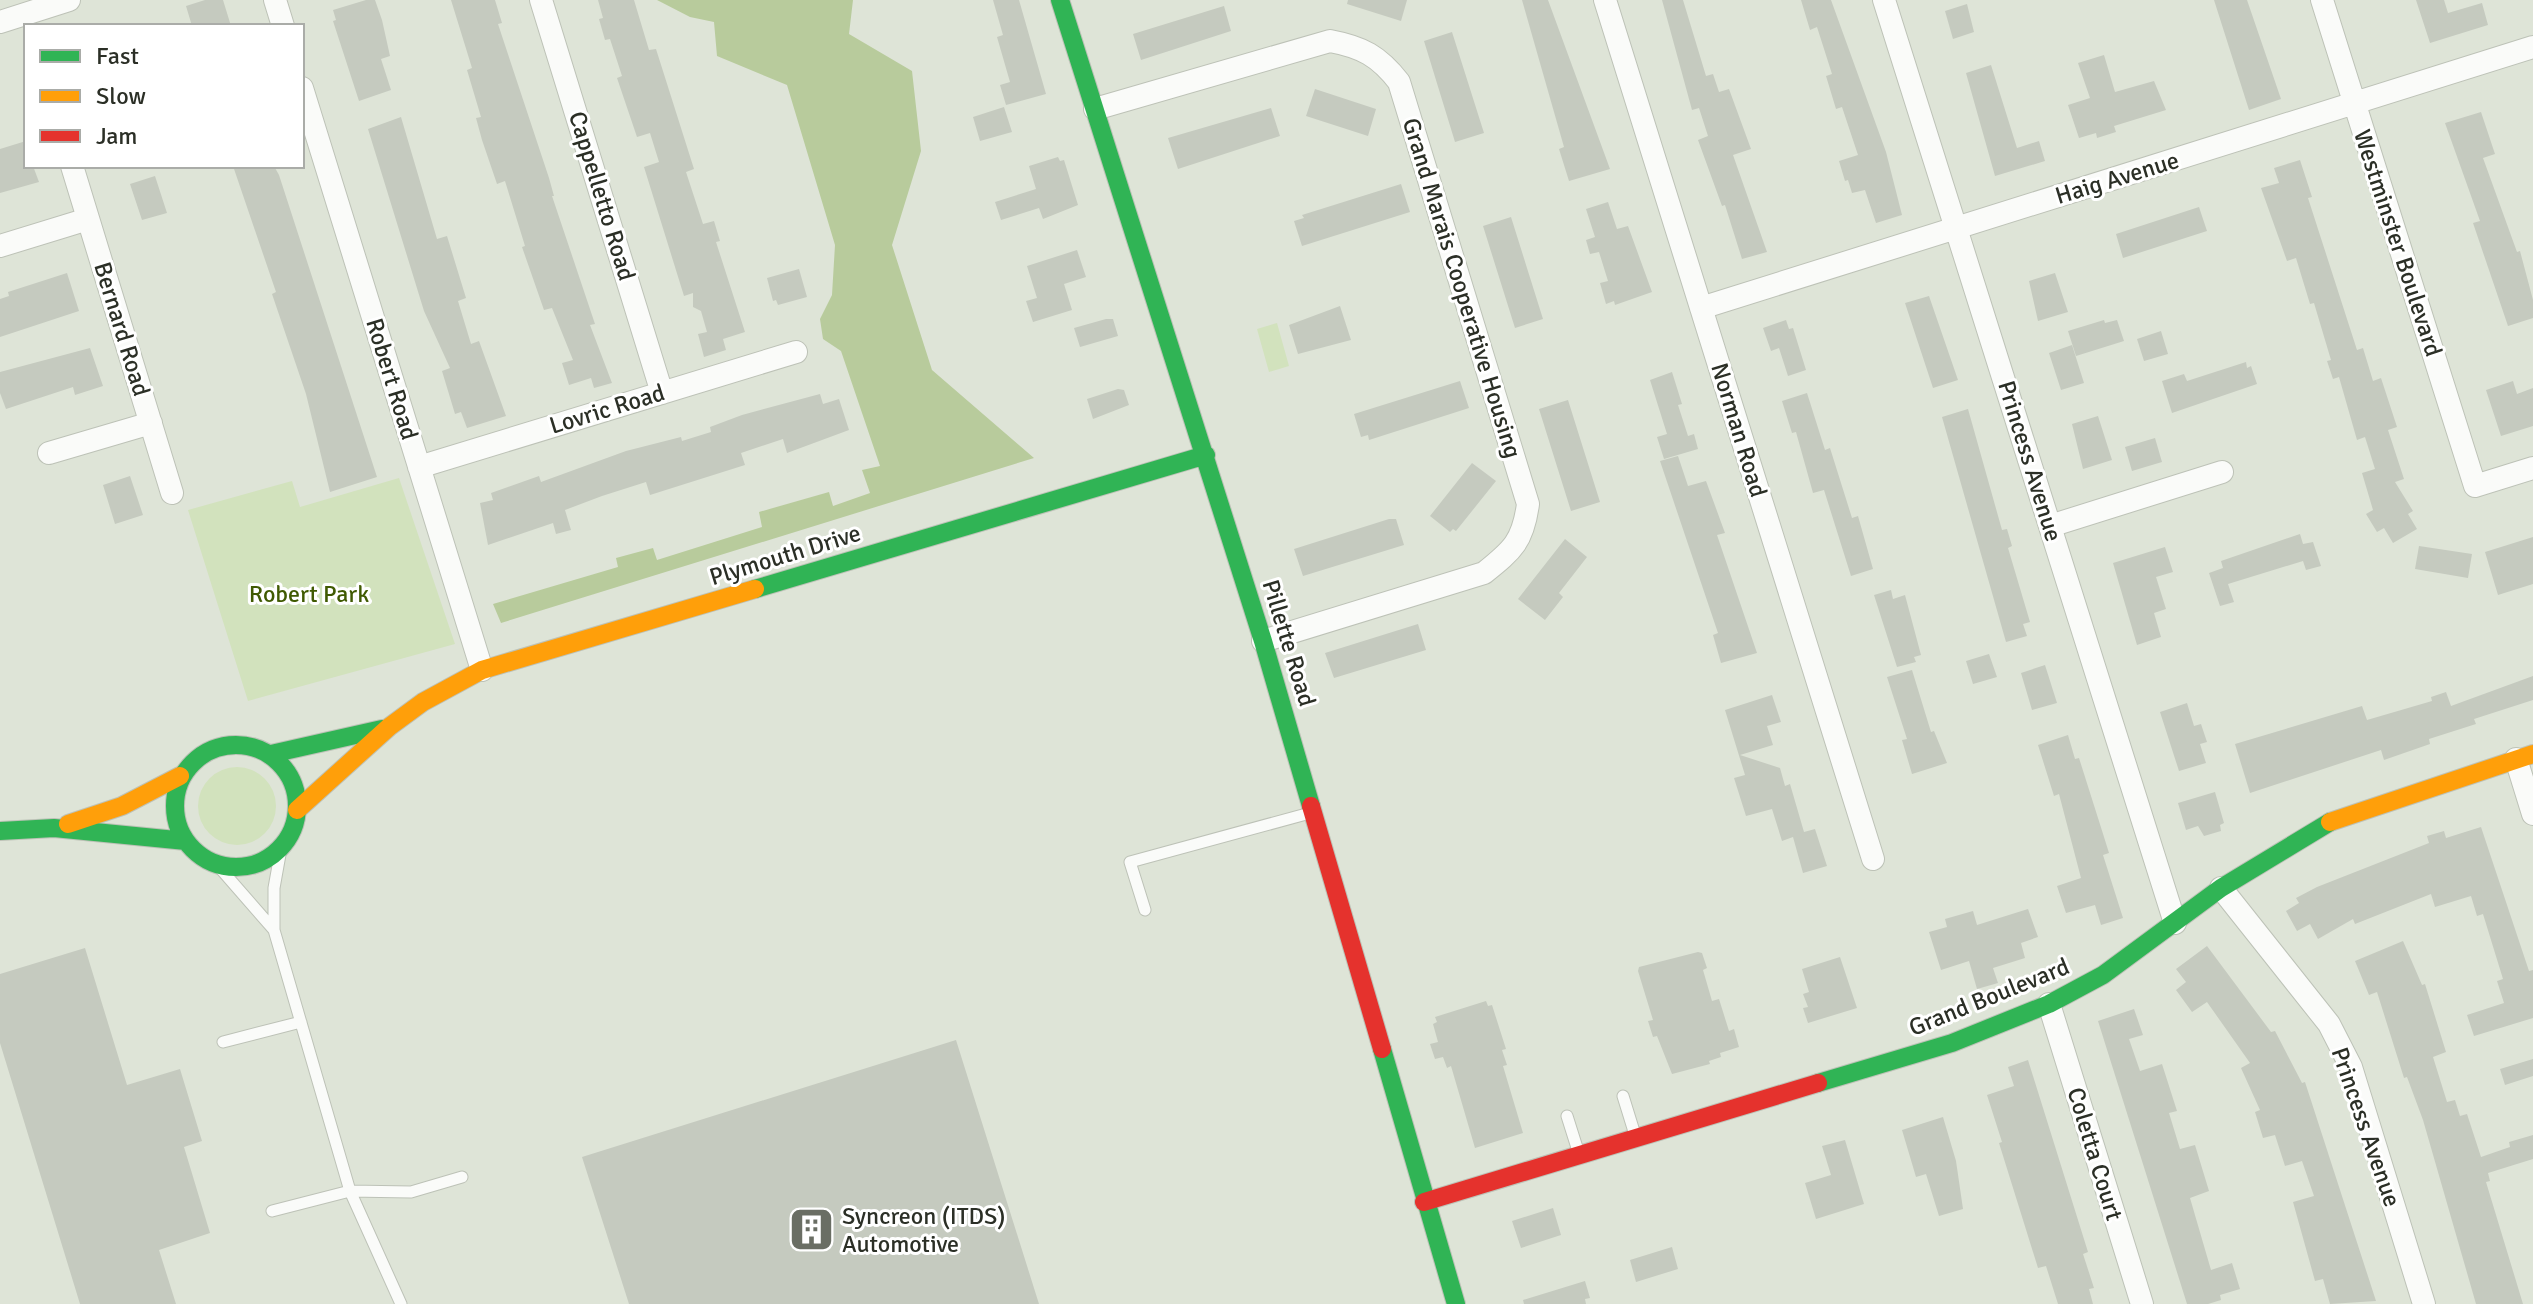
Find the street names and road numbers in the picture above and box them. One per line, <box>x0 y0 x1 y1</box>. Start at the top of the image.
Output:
street label: Cappelletto Road <box>562 108 642 284</box>
street label: Grand Marais Cooperative Housing <box>1396 114 1528 462</box>
street label: Westminster Boulevard <box>2347 126 2449 360</box>
street label: Haig Avenue <box>2051 145 2183 211</box>
street label: Bernard Road <box>87 258 157 400</box>
street label: Robert Road <box>359 315 425 443</box>
street label: Norman Road <box>1704 359 1774 501</box>
street label: Lovric Road <box>546 377 668 441</box>
street label: Princess Avenue <box>1991 377 2069 545</box>
street label: Plymouth Drive <box>706 518 864 592</box>
street label: Pillette Road <box>1256 576 1322 710</box>
street label: Grand Boulevard <box>1904 951 2074 1043</box>
street label: Princess Avenue <box>2325 1043 2407 1211</box>
street label: Coletta Court <box>2061 1084 2129 1224</box>

